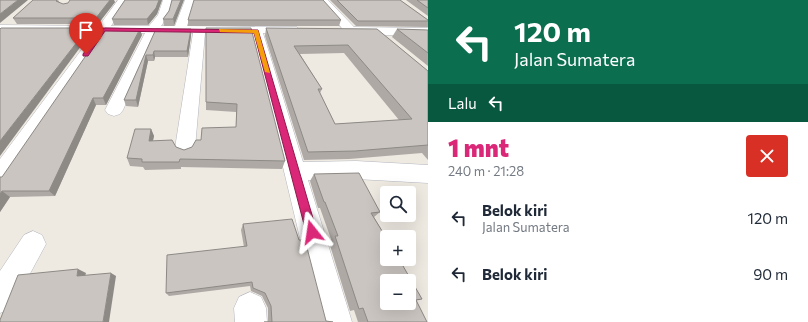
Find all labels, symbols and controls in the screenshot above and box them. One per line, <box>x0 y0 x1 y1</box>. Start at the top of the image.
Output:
pin <box>69 13 103 54</box>
text: 120 m <box>514 14 591 48</box>
icon: left <box>448 16 500 68</box>
icon: arrive <box>75 19 97 41</box>
text: Jalan Sumatera <box>514 48 635 70</box>
icon: left <box>485 92 507 114</box>
text: Lalu <box>448 94 477 112</box>
text: 1 mnt <box>448 133 509 162</box>
button: close <box>746 135 788 177</box>
text: 240 m · 21:28 <box>448 163 524 179</box>
map controls <box>380 186 416 310</box>
button: search <box>380 186 416 222</box>
text: Belok kiri <box>482 201 548 219</box>
icon: left <box>448 207 470 229</box>
text: 120 m <box>748 209 788 227</box>
position arrow <box>291 211 333 253</box>
text: Jalan Sumatera <box>482 219 570 235</box>
button: + <box>380 230 416 266</box>
icon: left <box>448 263 470 285</box>
text: Belok kiri <box>482 265 548 283</box>
text: 90 m <box>753 265 788 283</box>
button: − <box>380 274 416 310</box>

